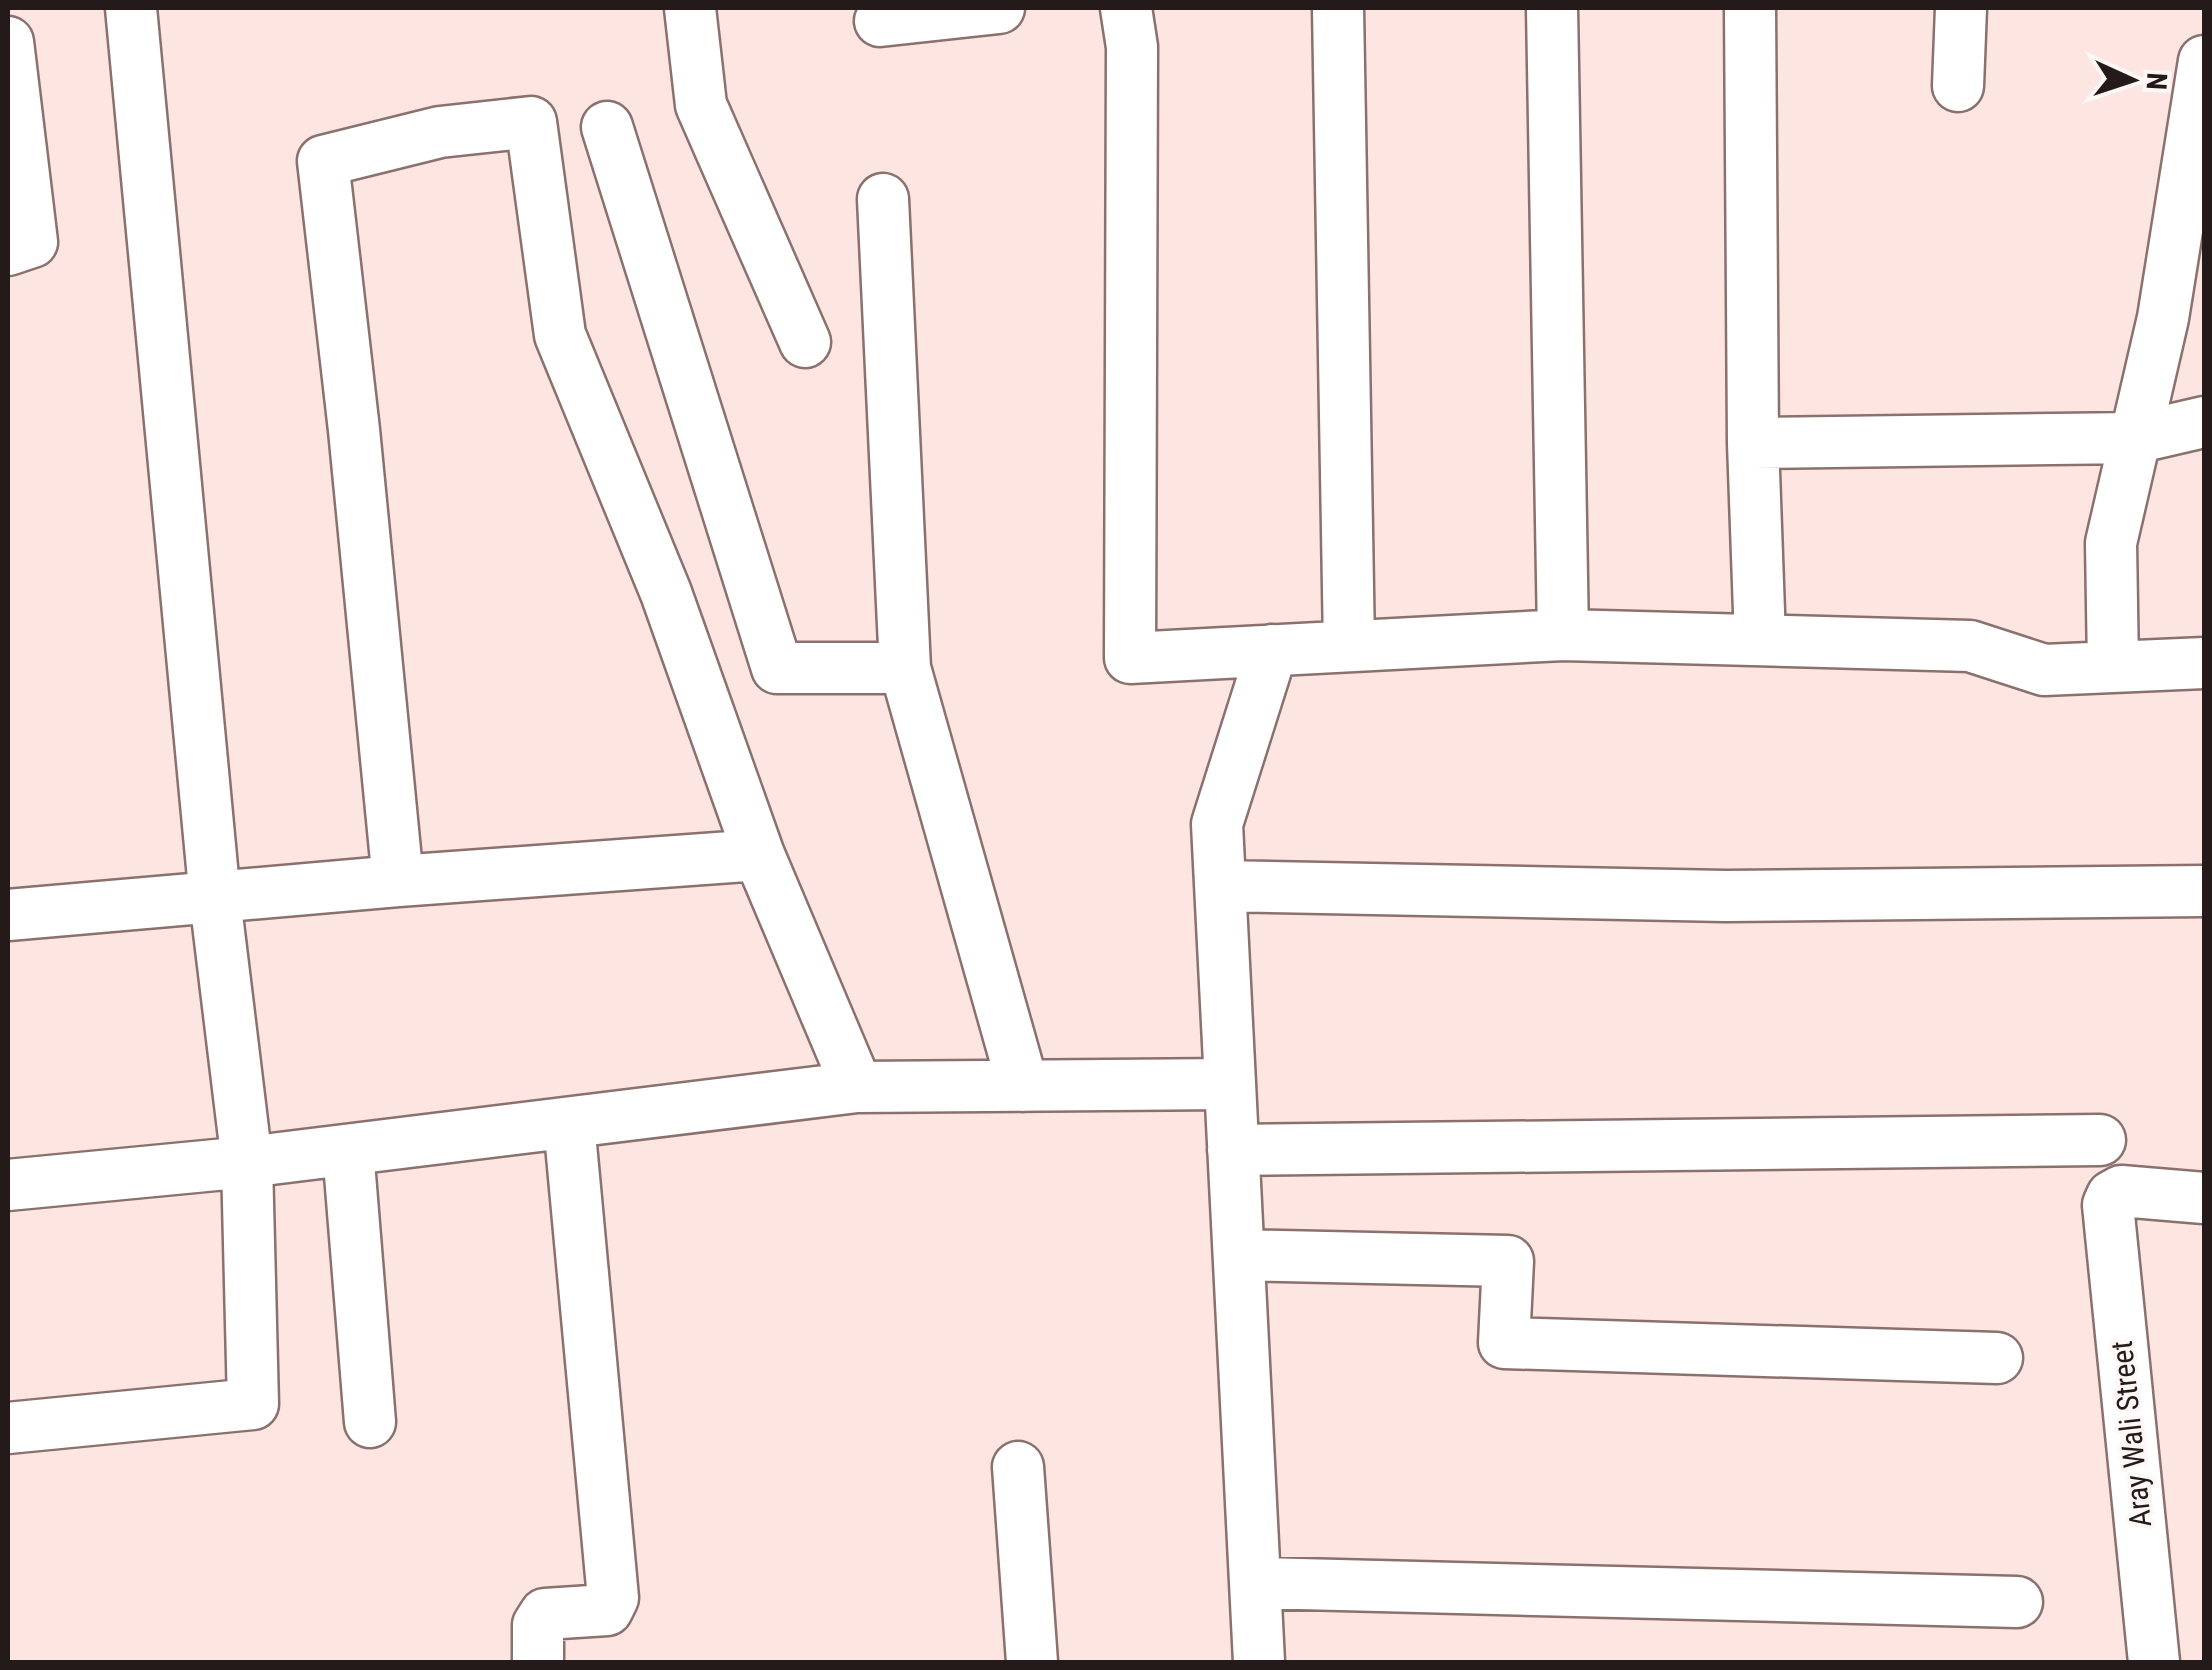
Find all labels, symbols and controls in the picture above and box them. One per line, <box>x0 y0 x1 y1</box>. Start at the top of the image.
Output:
north arrow <box>2082 30 2182 130</box>
text: N <box>2140 72 2173 91</box>
street label: Aray Wali Street <box>2104 1339 2158 1529</box>

